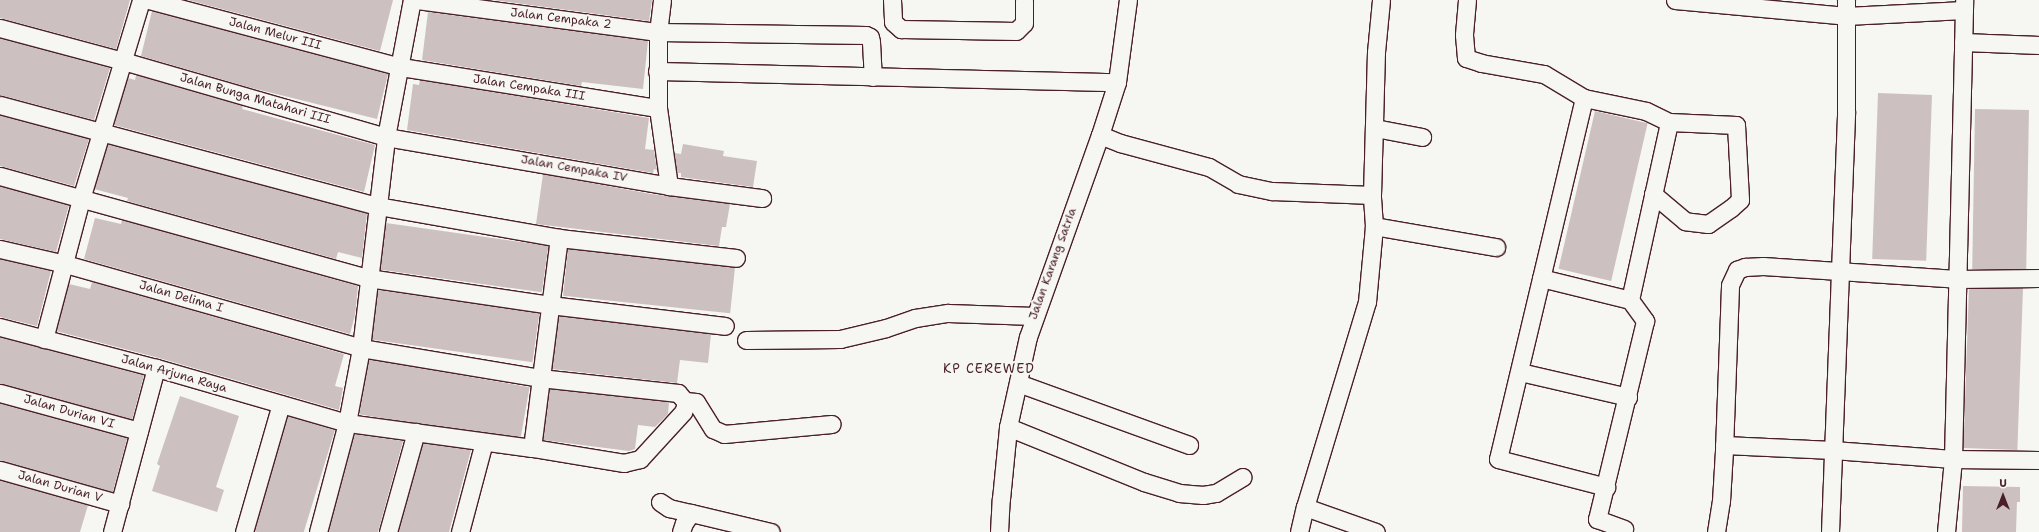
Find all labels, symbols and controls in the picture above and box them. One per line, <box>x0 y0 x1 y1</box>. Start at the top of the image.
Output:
street label: Jalan Cempaka 2 <box>510 6 612 32</box>
street label: Jalan Melur III <box>227 15 323 53</box>
street label: Jalan Bunga Matahari III <box>178 71 332 127</box>
street label: Jalan Cempaka III <box>472 72 586 104</box>
street label: Jalan Cempaka IV <box>520 153 628 185</box>
street label: Jalan Karang Satria <box>1026 206 1080 322</box>
street label: Jalan Delima I <box>137 278 225 316</box>
street label: Jalan Arjuna Raya <box>119 352 229 396</box>
district label: KP CEREWED <box>943 361 1035 377</box>
street label: Jalan Durian VI <box>22 392 116 432</box>
street label: Jalan Durian V <box>16 468 104 506</box>
north arrow <box>1983 476 2023 516</box>
text: U <box>1999 476 2007 491</box>

